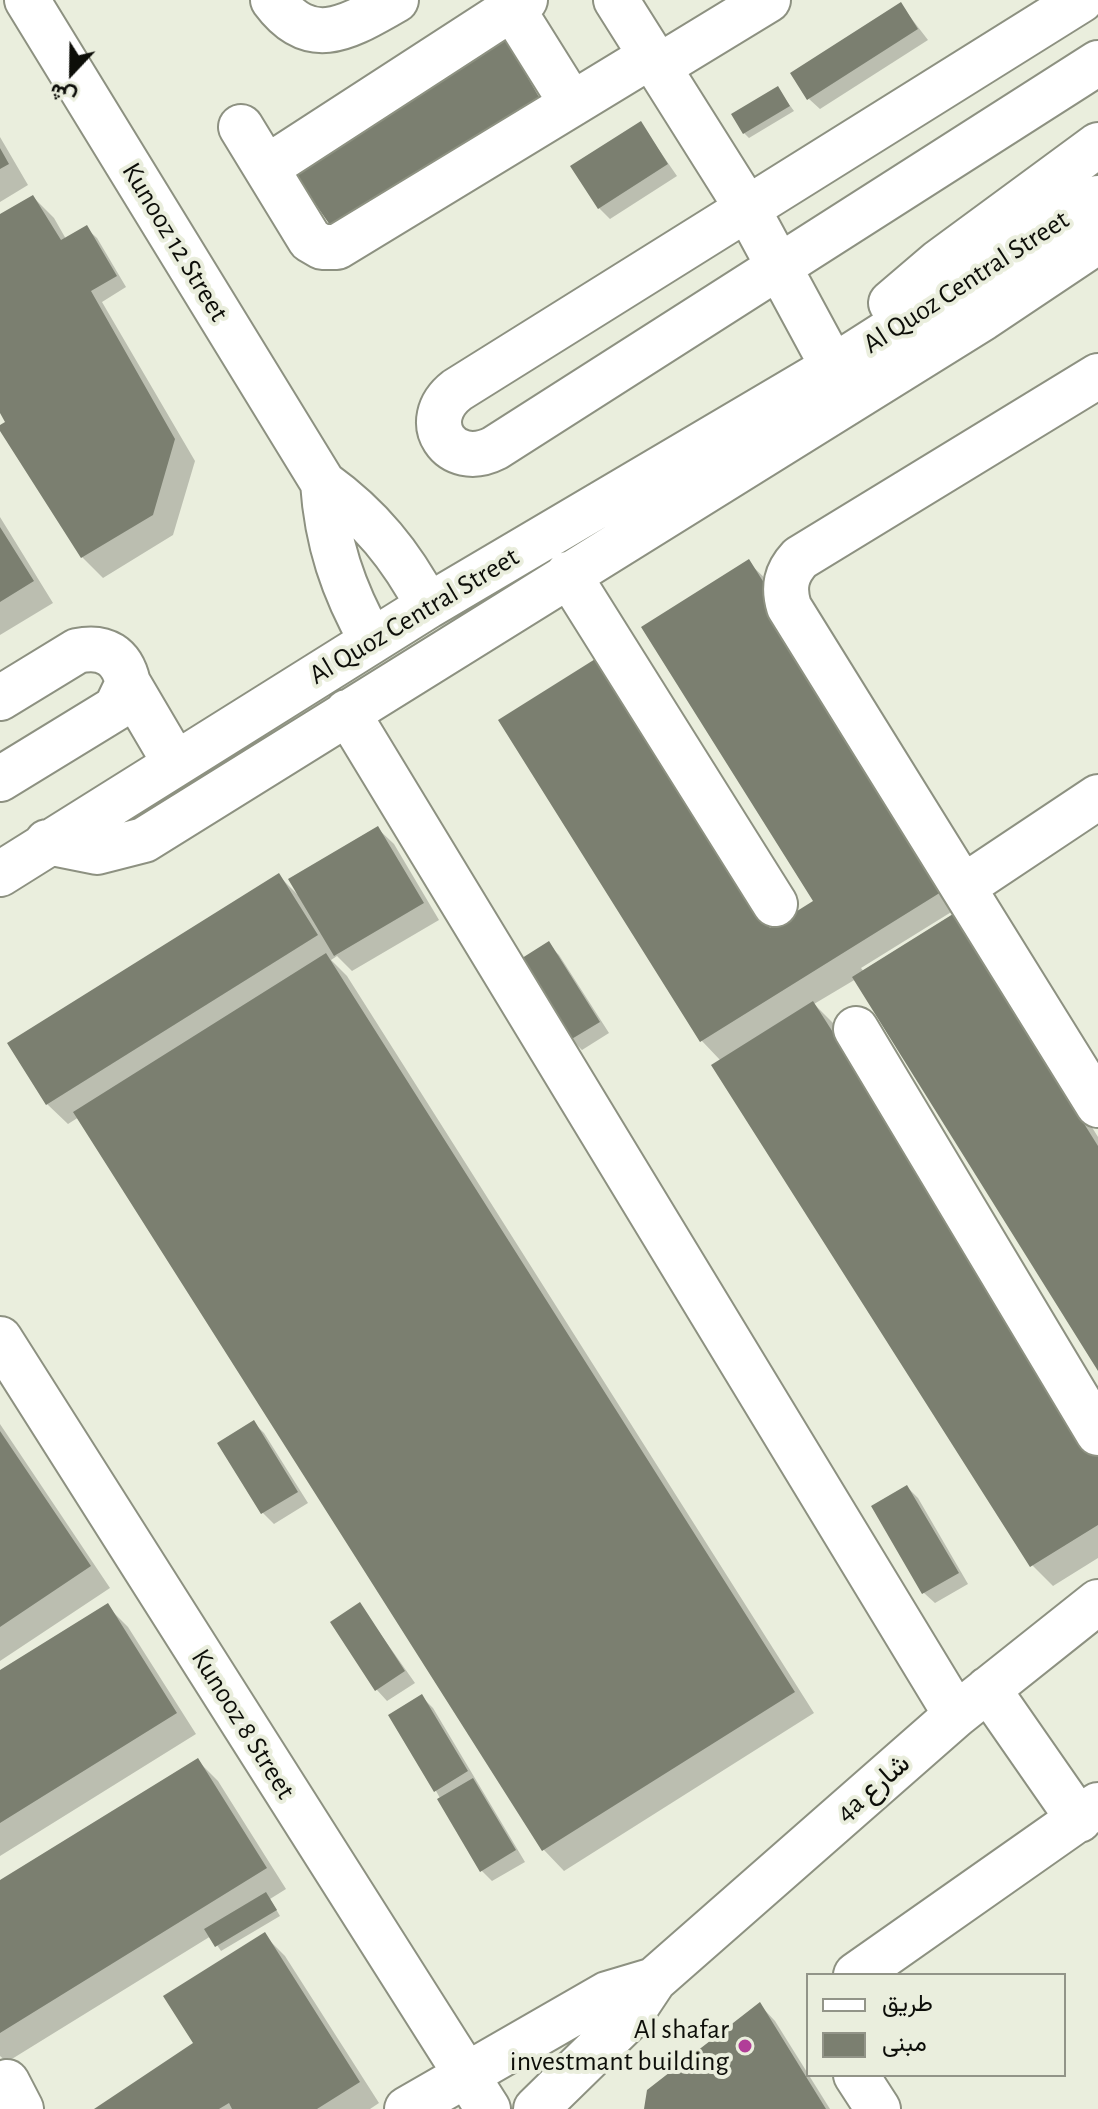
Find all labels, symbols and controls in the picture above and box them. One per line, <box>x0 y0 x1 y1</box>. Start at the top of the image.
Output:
north arrow <box>32 32 112 112</box>
text: ش <box>47 79 79 109</box>
street label: Kunooz 12 Street <box>114 156 236 328</box>
street label: Al Quoz Central Street <box>857 203 1075 361</box>
street label: Al Quoz Central Street <box>303 540 525 692</box>
street label: Kunooz 8 Street <box>184 1643 302 1805</box>
street label: 4a شارع <box>829 1747 917 1829</box>
legend <box>806 1973 1066 2077</box>
text: طريق <box>882 1992 933 2016</box>
place label: Al shafar investmant building <box>510 2013 729 2079</box>
text: مبنى <box>882 2032 927 2056</box>
marker: Al shafar investmant building <box>736 2037 754 2055</box>

